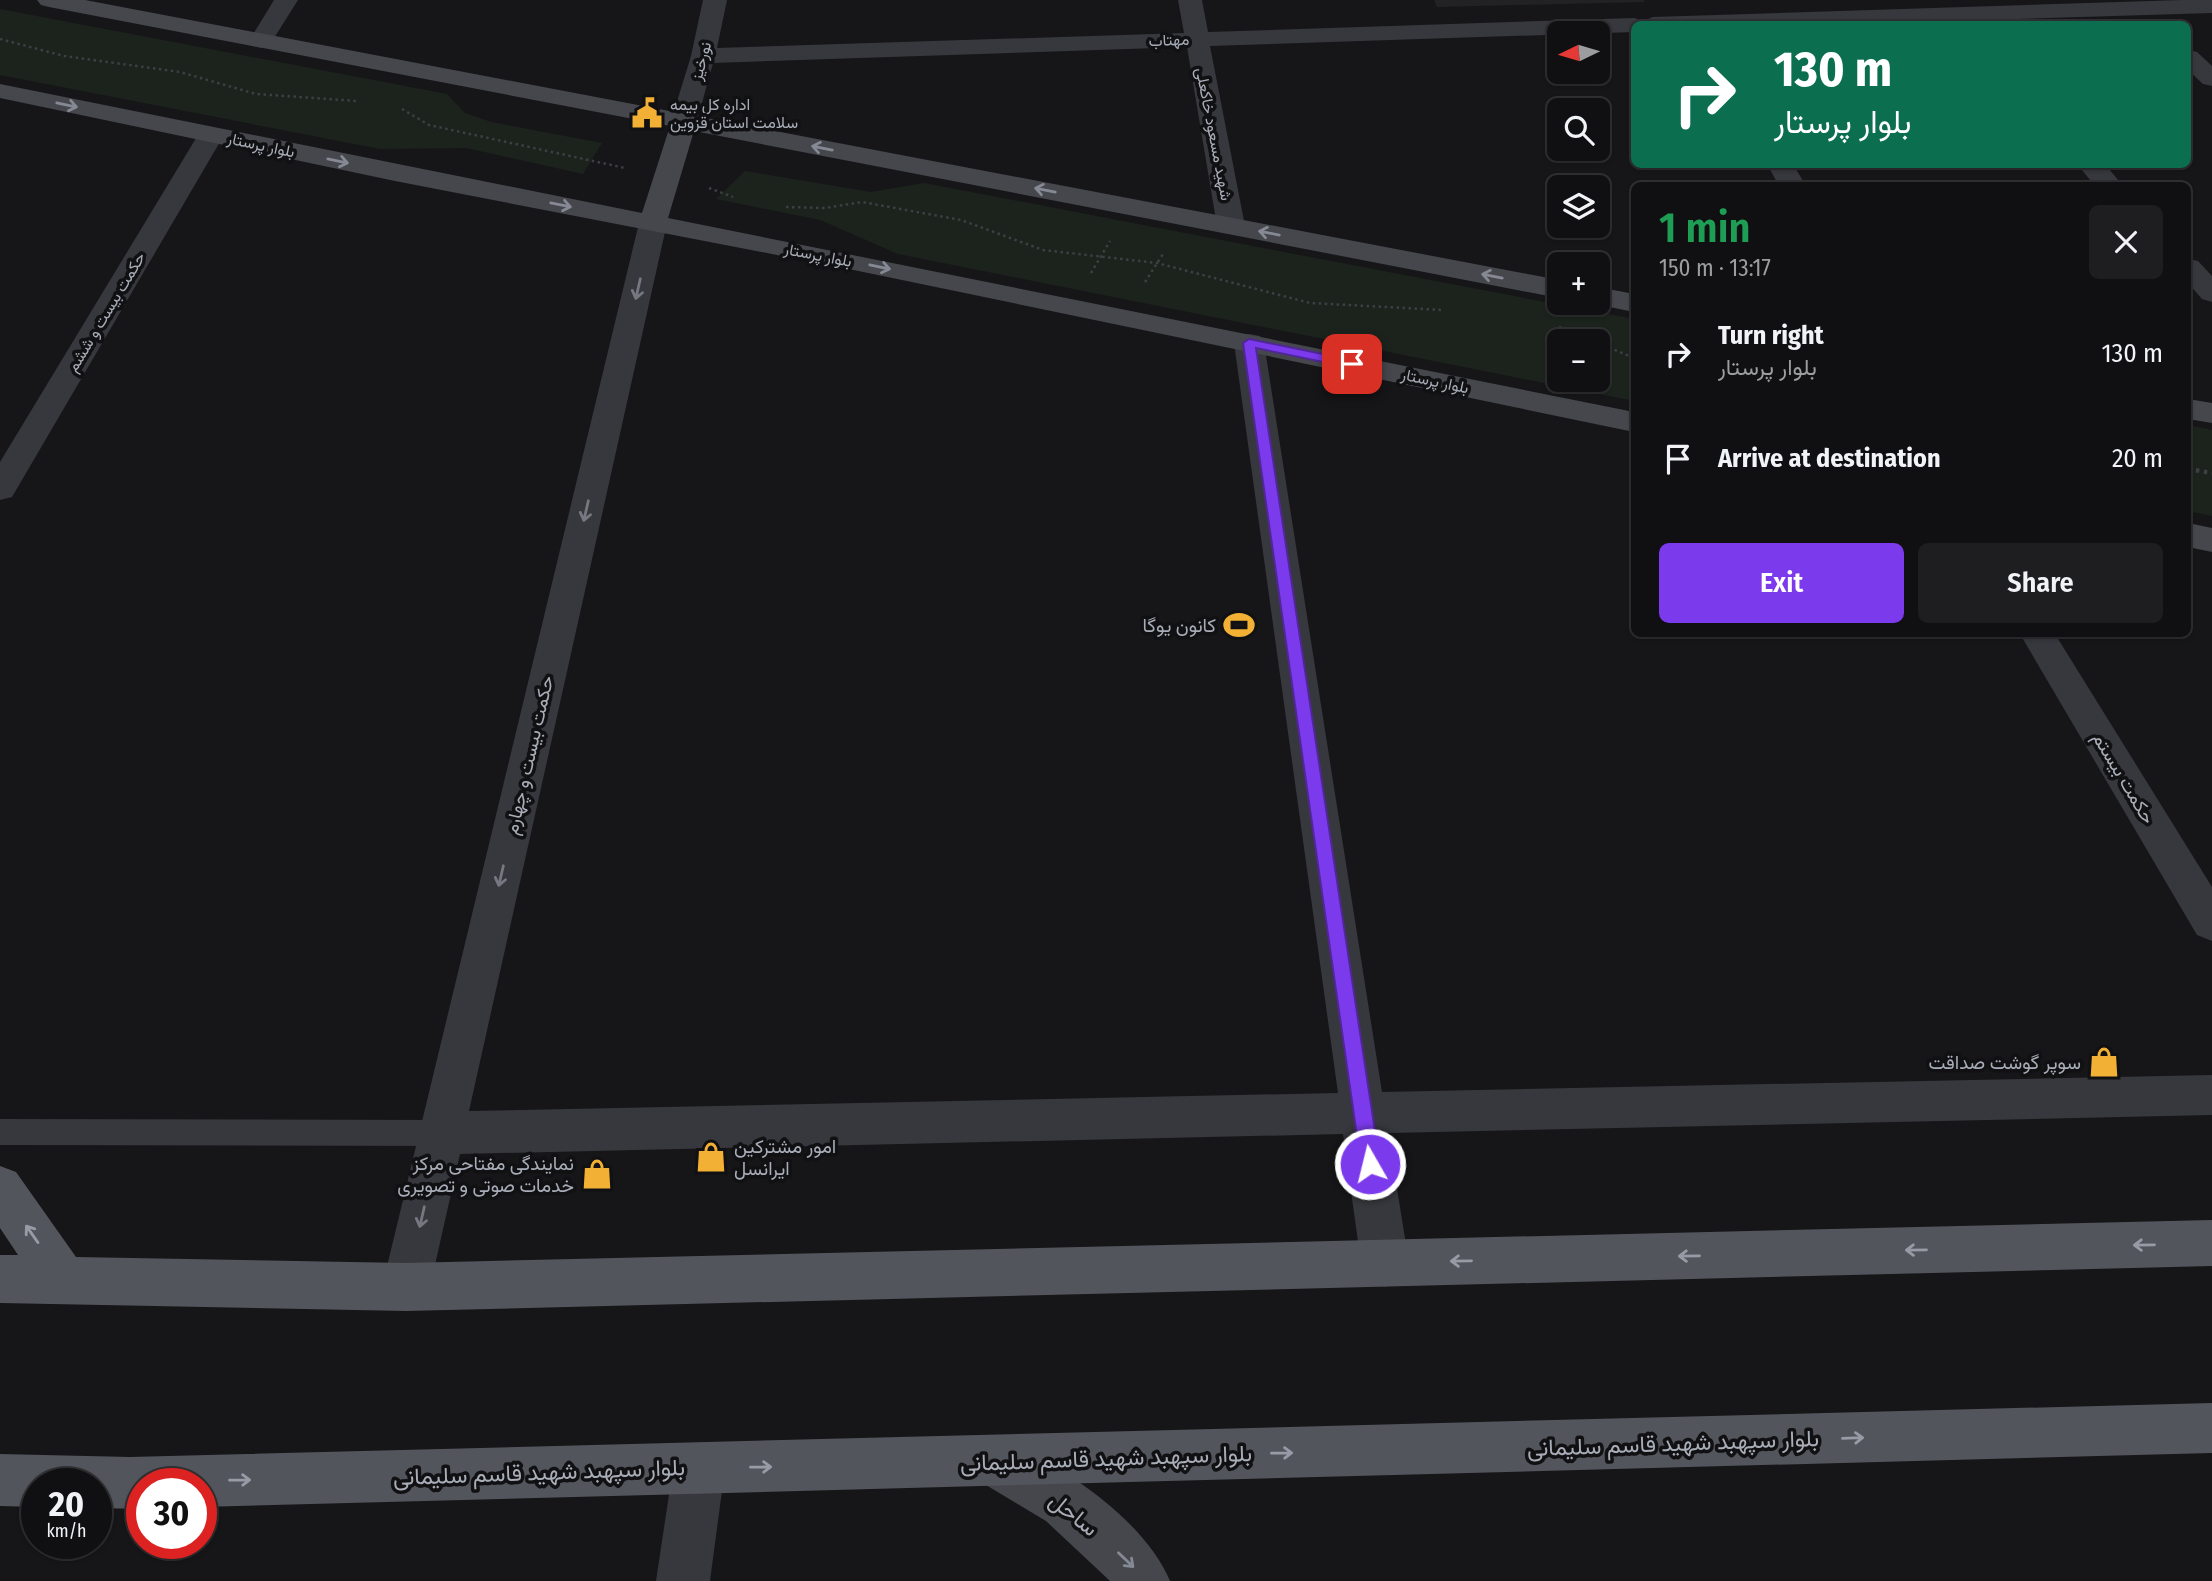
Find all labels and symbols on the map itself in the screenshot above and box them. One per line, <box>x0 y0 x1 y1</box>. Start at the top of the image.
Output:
north arrow <box>1547 21 1610 84</box>
street label: مهتاب <box>1148 30 1190 51</box>
street label: نورخیز <box>686 40 716 84</box>
street label: شهید مسعود خاکعلی <box>1191 66 1236 202</box>
place label: اداره کل بیمه سلامت استان قزوین <box>670 95 798 133</box>
public building icon: اداره کل بیمه سلامت استان قزوین <box>630 96 664 130</box>
one-way arrow <box>55 98 78 112</box>
street label: بلوار پرستار <box>224 128 297 163</box>
one-way arrow <box>811 140 834 154</box>
one-way arrow <box>326 154 349 168</box>
one-way arrow <box>1034 183 1057 197</box>
one-way arrow <box>549 199 572 212</box>
one-way arrow <box>1258 226 1281 239</box>
street label: بلوار پرستار <box>781 239 854 273</box>
street label: حکمت بیست و ششم <box>63 248 150 376</box>
one-way arrow <box>868 261 891 274</box>
one-way arrow <box>1481 268 1504 282</box>
one-way arrow <box>630 277 644 300</box>
pin <box>1322 334 1382 394</box>
street label: بلوار پرستار <box>1398 364 1471 399</box>
one-way arrow <box>579 499 592 522</box>
sports icon: کانون یوگا <box>1222 608 1256 642</box>
place label: کانون یوگا <box>1143 614 1216 637</box>
street label: حکمت بیست و چهارم <box>500 673 560 837</box>
street label: حکمت بیستم <box>2087 728 2160 829</box>
one-way arrow <box>494 864 508 887</box>
shop icon: سوپر گوشت صداقت <box>2087 1045 2121 1079</box>
place label: سوپر گوشت صداقت <box>1928 1051 2081 1076</box>
position arrow <box>1333 1127 1407 1201</box>
place label: امور مشترکین ایرانسل <box>734 1135 836 1180</box>
shop icon: امور مشترکین ایرانسل <box>694 1140 728 1174</box>
place label: نمایندگی مفتاحی مرکز خدمات صوتی و تصویری <box>397 1152 574 1197</box>
shop icon: نمایندگی مفتاحی مرکز خدمات صوتی و تصویری <box>580 1157 614 1191</box>
one-way arrow <box>415 1205 428 1227</box>
one-way arrow <box>25 1225 39 1245</box>
one-way arrow <box>2133 1238 2156 1252</box>
one-way arrow <box>1905 1244 1928 1257</box>
one-way arrow <box>1678 1249 1701 1263</box>
one-way arrow <box>1450 1255 1473 1268</box>
street label: بلوار سپهبد شهید قاسم سلیمانی <box>1526 1424 1820 1464</box>
one-way arrow <box>1841 1431 1864 1445</box>
street label: بلوار سپهبد شهید قاسم سلیمانی <box>959 1439 1253 1479</box>
one-way arrow <box>1271 1446 1294 1459</box>
street label: بلوار سپهبد شهید قاسم سلیمانی <box>392 1453 686 1493</box>
one-way arrow <box>749 1460 772 1473</box>
speed limit sign: 30 <box>126 1468 217 1559</box>
one-way arrow <box>228 1473 251 1487</box>
street label: ساحل <box>1044 1486 1104 1542</box>
one-way arrow <box>1117 1551 1134 1568</box>

